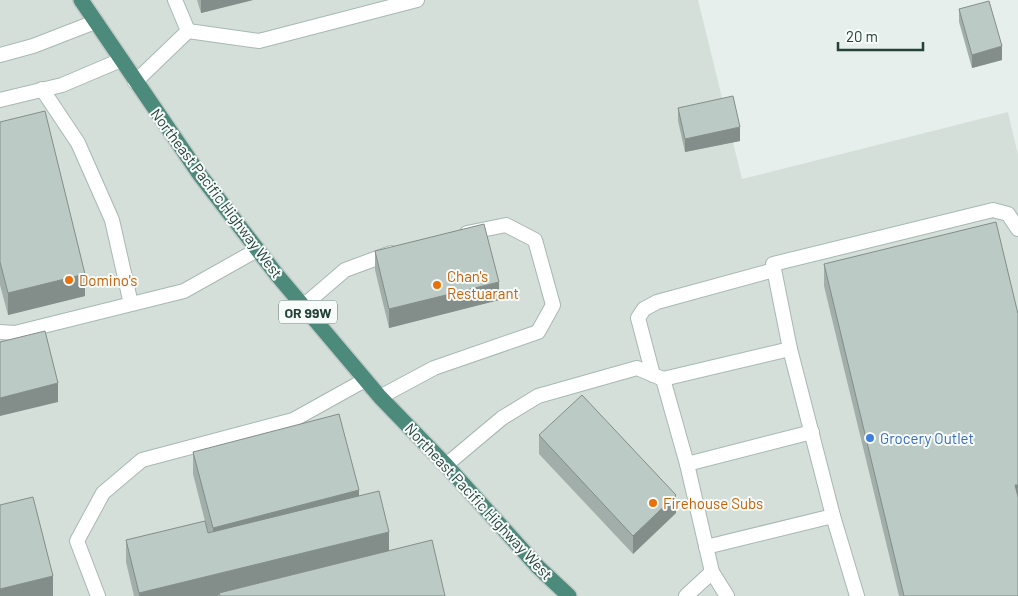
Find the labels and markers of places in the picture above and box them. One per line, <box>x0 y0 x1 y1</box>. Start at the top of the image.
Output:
place label: Chan's Restuarant <box>447 267 519 302</box>
place label: Domino's <box>79 271 137 289</box>
marker: Domino's <box>63 274 75 286</box>
marker: Chan's Restuarant <box>431 279 443 291</box>
place label: Grocery Outlet <box>880 429 974 447</box>
marker: Grocery Outlet <box>864 432 876 444</box>
place label: Firehouse Subs <box>663 494 763 512</box>
marker: Firehouse Subs <box>647 497 659 509</box>

